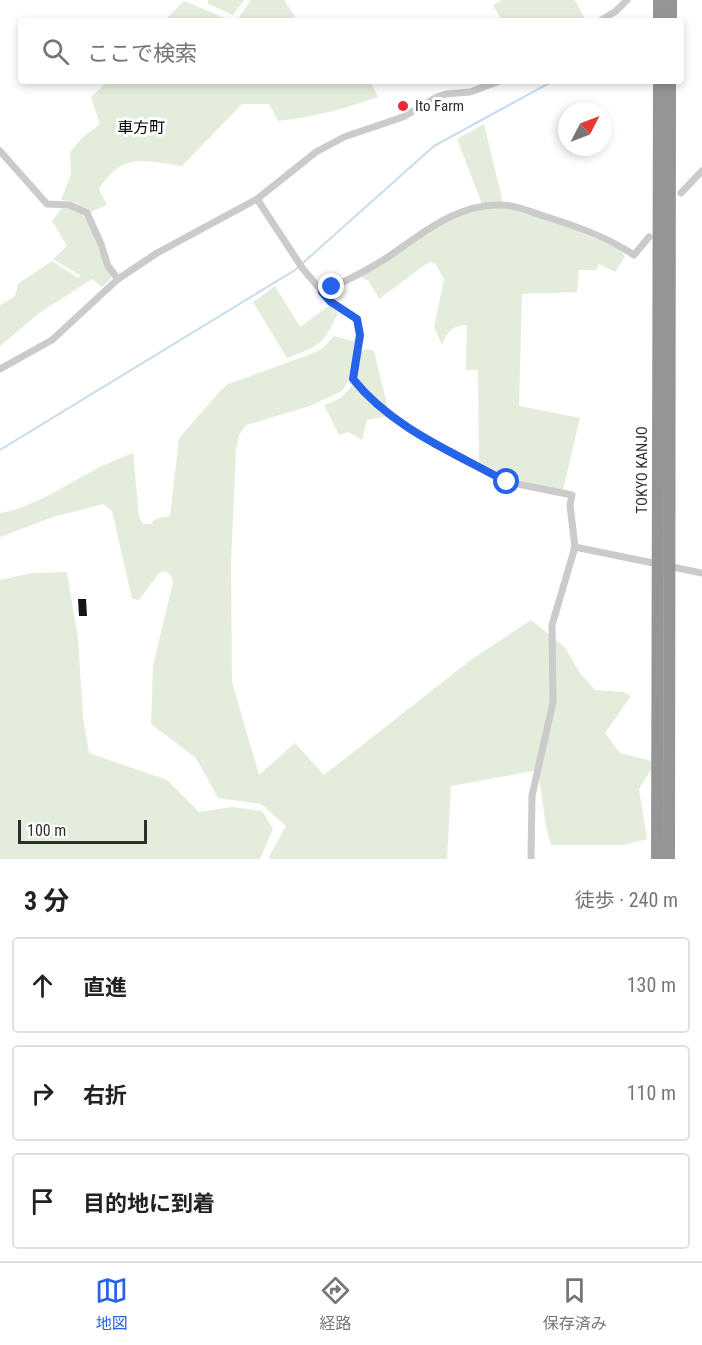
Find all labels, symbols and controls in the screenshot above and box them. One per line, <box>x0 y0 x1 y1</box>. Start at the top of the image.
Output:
search box <box>18 18 684 84</box>
icon: search <box>39 35 72 68</box>
text: ここで検索 <box>87 41 197 66</box>
place label: Ito Farm <box>415 97 464 115</box>
marker: Ito Farm <box>396 99 410 113</box>
north arrow <box>558 102 612 156</box>
district label: 車方町 <box>117 118 165 137</box>
route end <box>318 273 344 299</box>
street label: TOKYO KANJO <box>633 426 651 514</box>
route start <box>493 468 519 494</box>
scale bar <box>18 817 147 844</box>
text: 100 m <box>27 821 66 840</box>
text: 3 分 <box>24 886 69 916</box>
text: 徒歩 · 240 m <box>575 888 678 912</box>
icon: ahead <box>26 969 59 1002</box>
text: 130 m <box>627 973 676 997</box>
text: 直進 <box>83 975 127 1000</box>
icon: right <box>26 1077 59 1110</box>
text: 110 m <box>627 1081 676 1105</box>
text: 右折 <box>83 1083 127 1108</box>
icon: arrive <box>26 1185 59 1218</box>
text: 目的地に到着 <box>83 1191 215 1216</box>
tab: 地図 <box>95 1274 128 1334</box>
tab: 経路 <box>319 1274 352 1334</box>
tab: 保存済み <box>543 1274 607 1334</box>

